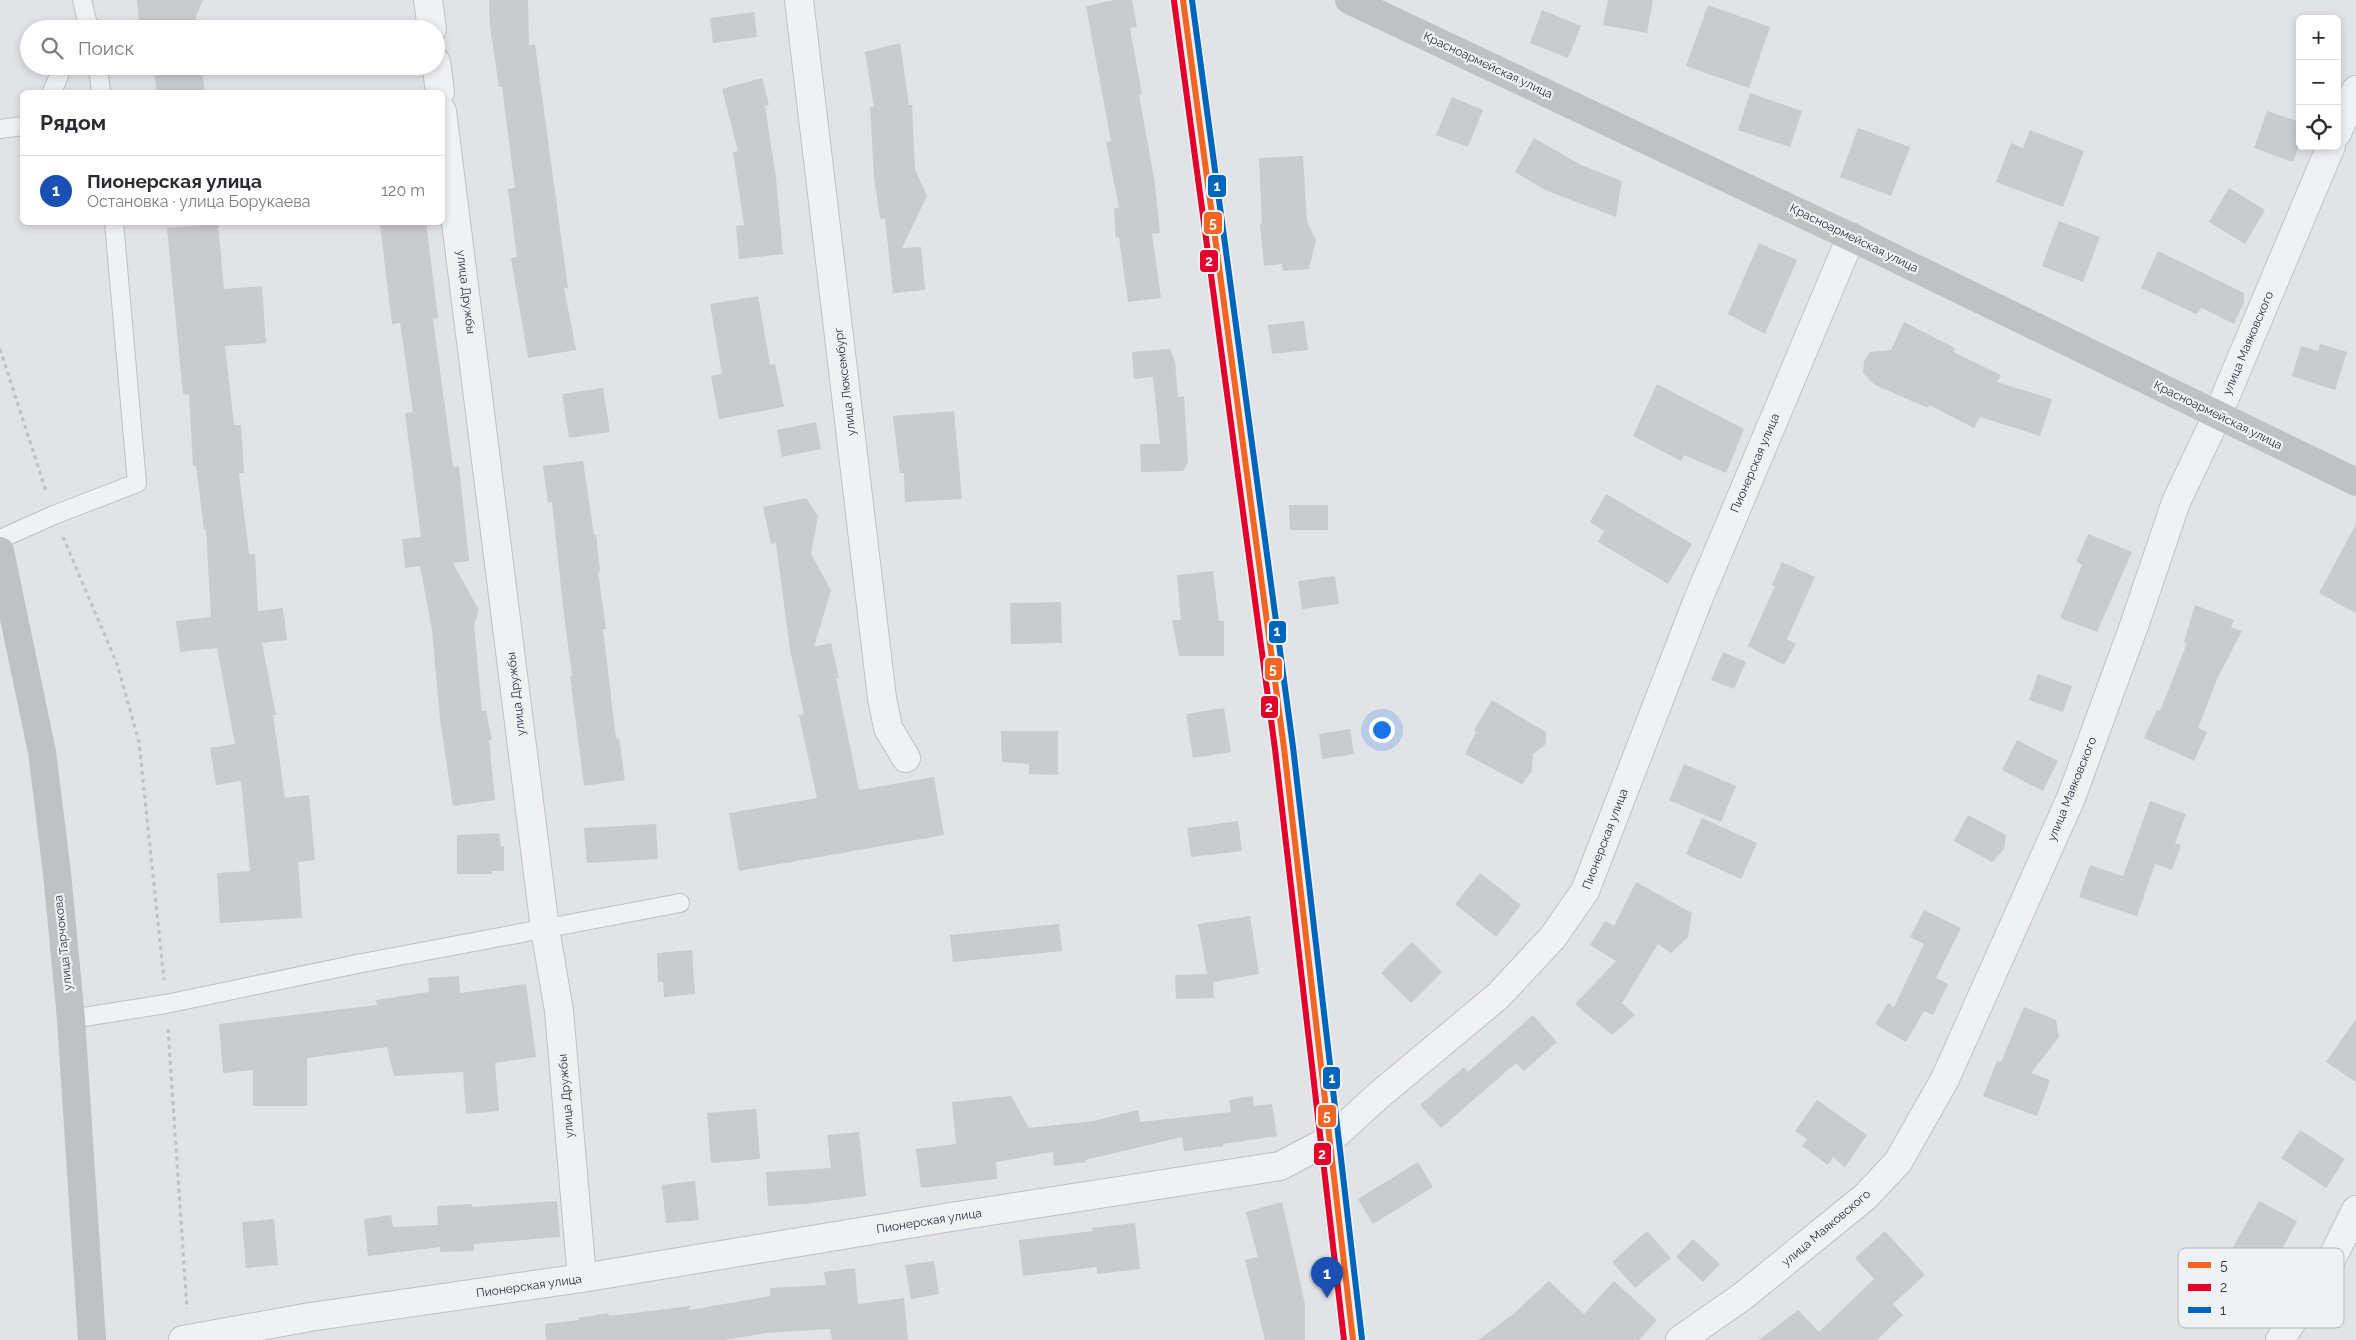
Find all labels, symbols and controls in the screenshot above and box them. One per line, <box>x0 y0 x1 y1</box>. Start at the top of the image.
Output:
map controls <box>2296 15 2341 150</box>
button: + <box>2296 15 2341 60</box>
search box <box>20 20 445 75</box>
street label: Красноармейская улица <box>1421 29 1555 101</box>
icon: search <box>38 34 66 62</box>
text: Поиск <box>78 37 134 59</box>
button: − <box>2296 60 2341 105</box>
button: locate <box>2296 105 2341 150</box>
text: Рядом <box>40 110 106 135</box>
text: Пионерская улица <box>87 170 262 192</box>
line badge: 1 <box>1207 174 1227 198</box>
text: 1 <box>1214 178 1221 194</box>
text: 1 <box>52 181 60 200</box>
text: 120 m <box>381 181 425 200</box>
text: Остановка · улица Борукаева <box>87 192 311 211</box>
street label: Красноармейская улица <box>1788 201 1920 275</box>
line badge: 5 <box>1203 211 1223 235</box>
text: 5 <box>1209 215 1217 231</box>
street label: улица Дружбы <box>454 249 478 335</box>
line badge: 2 <box>1199 249 1219 273</box>
text: 2 <box>1205 253 1213 269</box>
street label: улица Маяковского <box>2220 289 2276 397</box>
street label: улица Люксембург <box>831 327 859 437</box>
street label: Красноармейская улица <box>2152 378 2284 452</box>
street label: Пионерская улица <box>1728 411 1782 515</box>
line badge: 1 <box>1268 620 1287 644</box>
text: 1 <box>1274 623 1281 639</box>
street label: улица Дружбы <box>504 651 528 737</box>
line badge: 5 <box>1264 657 1283 681</box>
text: 5 <box>1269 661 1277 677</box>
line badge: 2 <box>1260 695 1279 719</box>
text: 2 <box>1265 699 1273 715</box>
your location <box>1369 717 1395 743</box>
street label: улица Маяковского <box>2045 735 2099 843</box>
street label: Пионерская улица <box>1579 787 1631 891</box>
street label: улица Тарчокова <box>51 895 75 991</box>
street label: улица Дружбы <box>555 1053 577 1139</box>
line badge: 1 <box>1322 1066 1341 1090</box>
text: 1 <box>1329 1070 1336 1086</box>
line badge: 5 <box>1317 1104 1337 1128</box>
text: 5 <box>1323 1108 1331 1124</box>
line badge: 2 <box>1313 1142 1332 1166</box>
text: 2 <box>1318 1146 1326 1162</box>
street label: улица Маяковского <box>1779 1187 1873 1269</box>
street label: Пионерская улица <box>875 1206 983 1236</box>
legend <box>2178 1248 2344 1328</box>
pin: 1 <box>1311 1257 1343 1298</box>
text: 5 <box>2220 1257 2228 1273</box>
street label: Пионерская улица <box>475 1272 583 1300</box>
text: 2 <box>2220 1279 2227 1295</box>
text: 1 <box>2220 1302 2226 1318</box>

